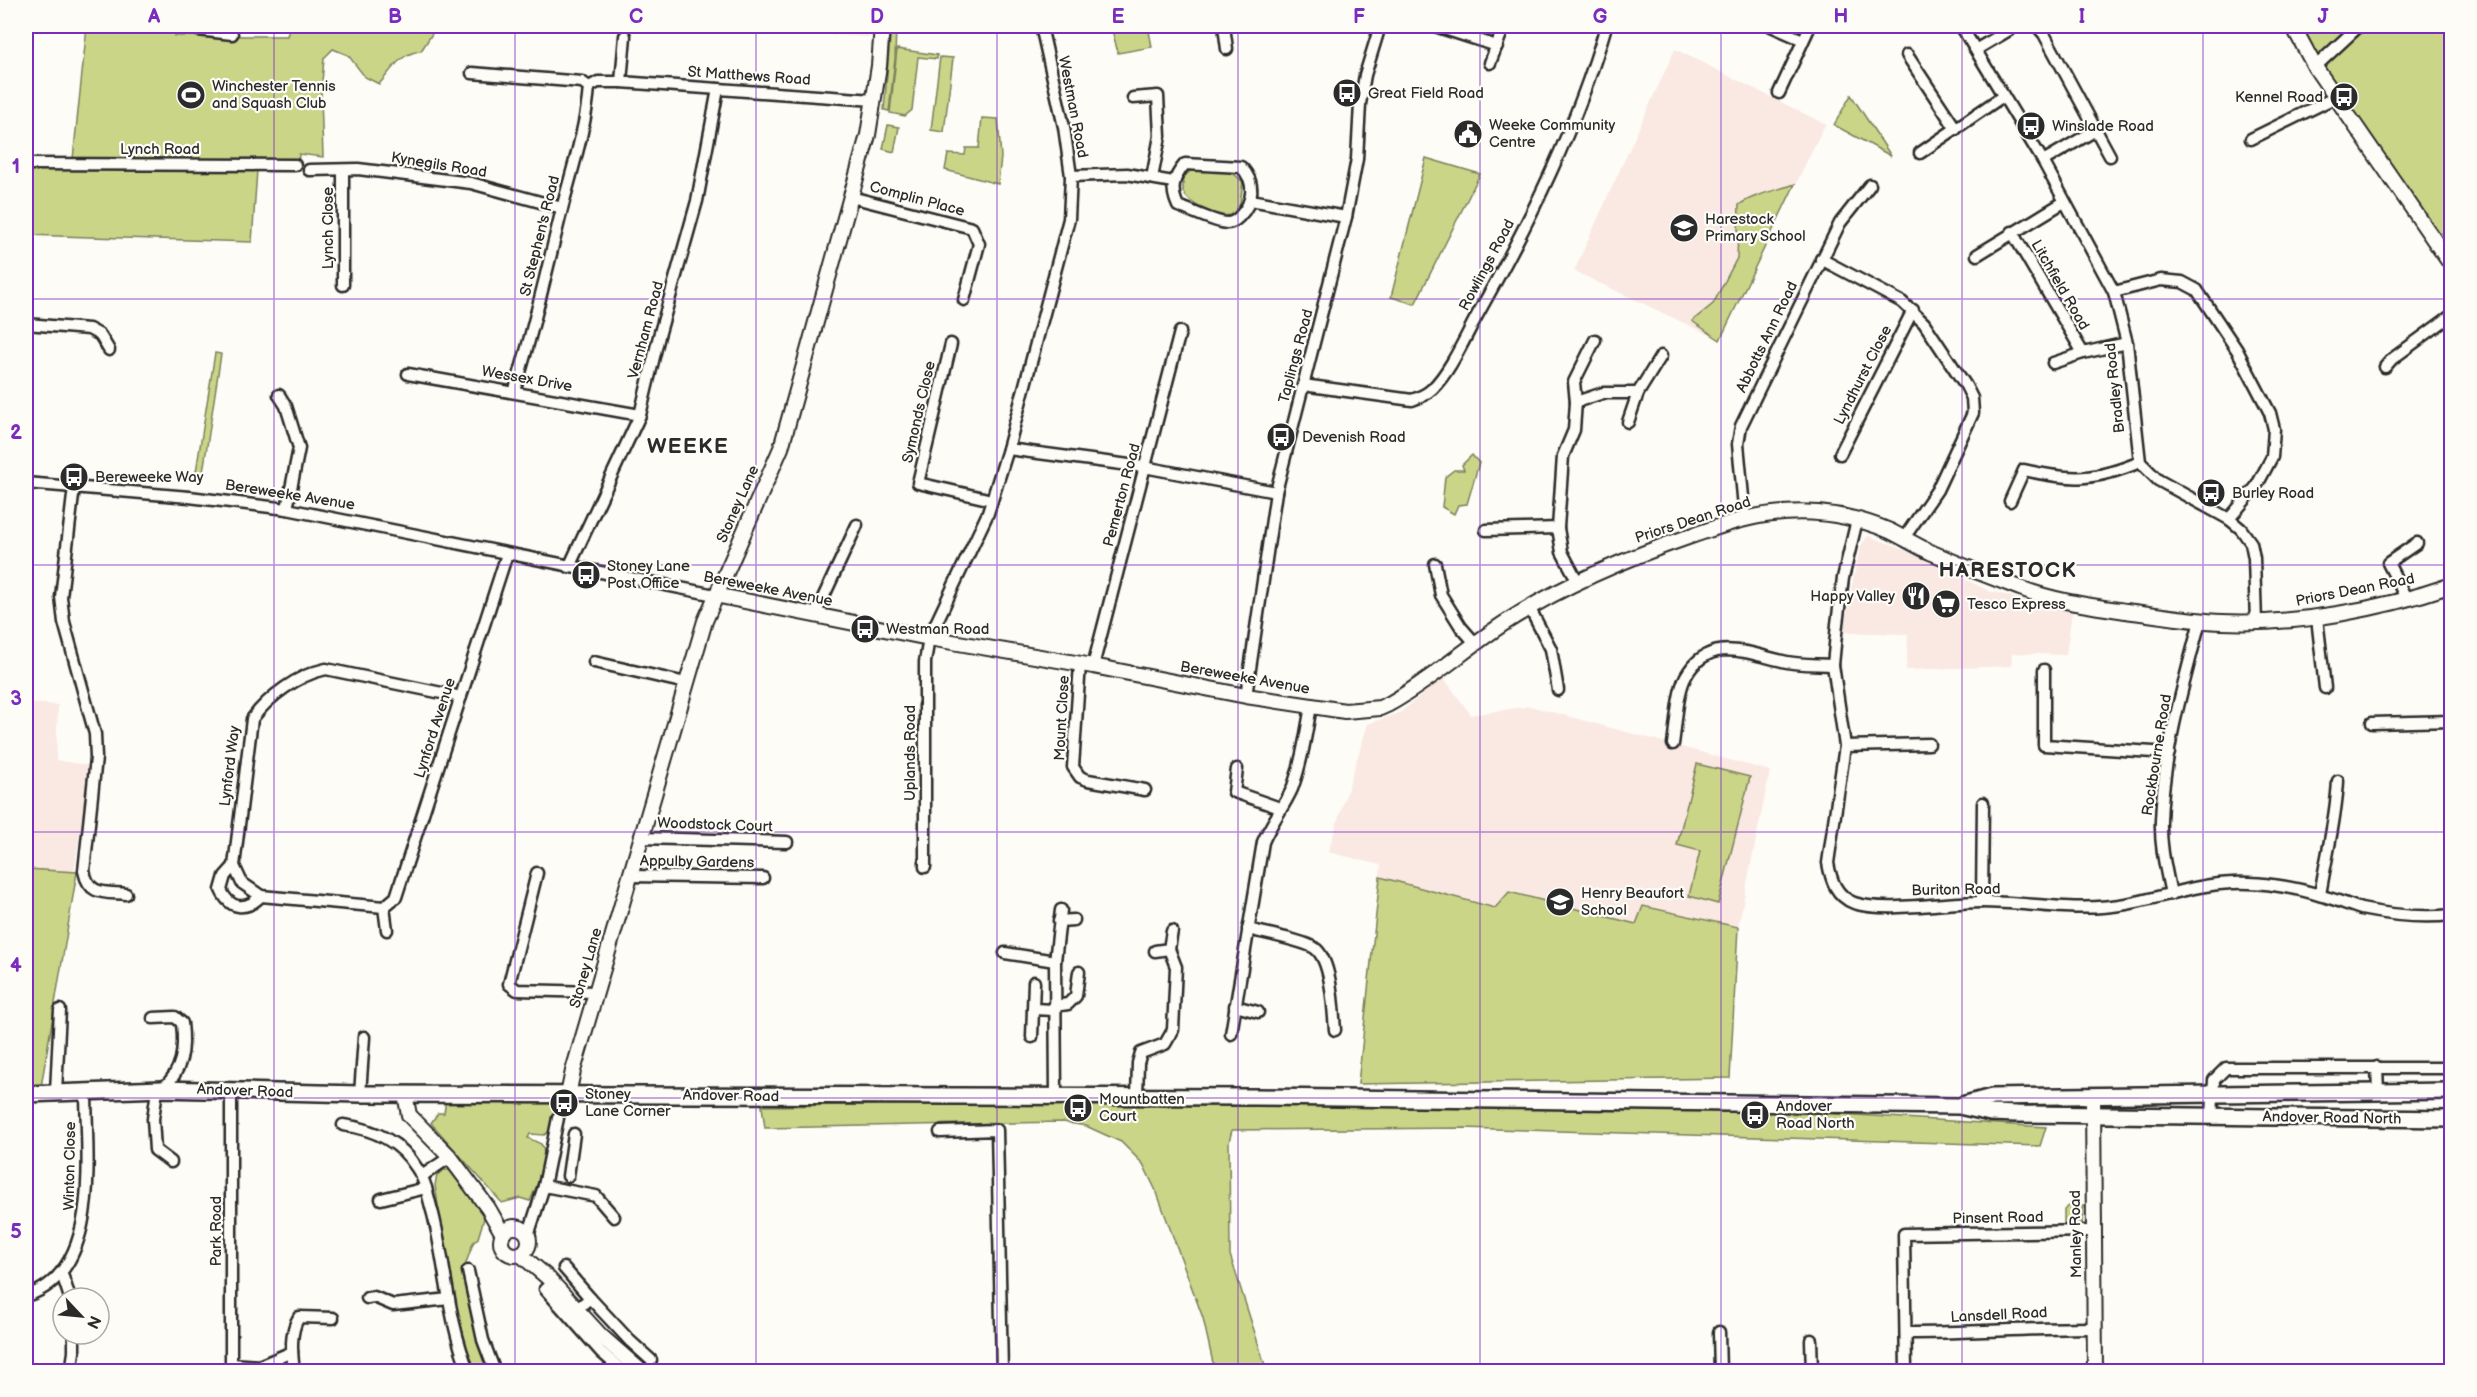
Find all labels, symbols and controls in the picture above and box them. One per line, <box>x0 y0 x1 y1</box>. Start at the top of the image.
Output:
text: A <box>147 5 161 29</box>
text: B <box>388 5 402 29</box>
text: C <box>629 5 643 29</box>
text: D <box>870 5 884 29</box>
text: E <box>1112 5 1125 29</box>
text: F <box>1353 5 1365 29</box>
text: G <box>1593 5 1608 29</box>
text: H <box>1834 5 1848 29</box>
text: I <box>2079 5 2085 29</box>
text: J <box>2318 5 2330 29</box>
street label: Westman Road <box>1054 54 1092 160</box>
street label: St Matthews Road <box>687 62 811 90</box>
place label: Winchester Tennis and Squash Club <box>212 77 336 113</box>
bus stop icon: Great Field Road <box>1331 77 1363 109</box>
sports icon: Winchester Tennis and Squash Club <box>175 79 207 111</box>
bus stop icon: Kennel Road <box>2328 81 2360 113</box>
place label: Great Field Road <box>1368 84 1484 103</box>
place label: Kennel Road <box>2235 88 2323 107</box>
bus stop icon: Winslade Road <box>2015 110 2047 142</box>
place label: Weeke Community Centre <box>1489 116 1616 152</box>
place label: Winslade Road <box>2052 117 2154 136</box>
public building icon: Weeke Community Centre <box>1452 118 1484 150</box>
street label: Lynch Road <box>120 140 200 159</box>
street label: Kynegils Road <box>390 148 488 182</box>
text: 1 <box>12 155 20 179</box>
street label: St Stephen's Road <box>516 174 564 298</box>
street label: Complin Place <box>867 177 967 221</box>
street label: Lynch Close <box>319 187 338 269</box>
place label: Harestock Primary School <box>1705 210 1806 246</box>
school or university icon: Harestock Primary School <box>1668 212 1700 244</box>
street label: Rowlings Road <box>1455 216 1519 314</box>
street label: Litchfield Road <box>2027 237 2093 333</box>
street label: Abbotts Ann Road <box>1732 278 1802 396</box>
street label: Vernham Road <box>624 279 668 381</box>
street label: Taplings Road <box>1274 307 1318 405</box>
street label: Lyndhurst Close <box>1830 322 1896 428</box>
street label: Bradley Road <box>2101 342 2129 434</box>
street label: Symonds Close <box>898 359 940 465</box>
street label: Wessex Drive <box>480 362 574 396</box>
text: 2 <box>10 421 22 445</box>
bus stop icon: Devenish Road <box>1265 421 1297 453</box>
place label: Devenish Road <box>1302 428 1406 447</box>
district label: WEEKE <box>647 434 729 459</box>
street label: Pemerton Road <box>1099 441 1145 549</box>
bus stop icon: Bereweeke Way <box>58 461 90 493</box>
street label: Stoney Lane <box>712 462 764 546</box>
place label: Bereweeke Way <box>95 468 204 487</box>
street label: Bereweeke Avenue <box>224 475 356 515</box>
bus stop icon: Burley Road <box>2195 477 2227 509</box>
place label: Burley Road <box>2232 484 2314 503</box>
street label: Priors Dean Road <box>1633 492 1753 548</box>
place label: Stoney Lane Post Office <box>607 557 690 593</box>
district label: HARESTOCK <box>1939 558 2077 583</box>
bus stop icon: Stoney Lane Post Office <box>570 559 602 591</box>
street label: Bereweeke Avenue <box>702 567 834 611</box>
street label: Priors Dean Road <box>2294 569 2416 611</box>
restaurant icon: Happy Valley <box>1900 580 1932 612</box>
place label: Happy Valley <box>1810 587 1895 606</box>
supermarket icon: Tesco Express <box>1930 588 1962 620</box>
place label: Tesco Express <box>1967 595 2066 614</box>
bus stop icon: Westman Road <box>849 613 881 645</box>
place label: Westman Road <box>886 620 989 639</box>
street label: Bereweeke Avenue <box>1179 657 1311 699</box>
street label: Lynford Avenue <box>410 675 460 780</box>
street label: Mount Close <box>1050 675 1074 761</box>
text: 3 <box>10 687 22 711</box>
street label: Rockbourne Road <box>2138 693 2176 817</box>
street label: Uplands Road <box>901 705 920 801</box>
street label: Lynford Way <box>216 724 244 807</box>
street label: Woodstock Court <box>657 813 773 837</box>
street label: Appulby Gardens <box>640 852 755 873</box>
street label: Buriton Road <box>1911 880 2001 900</box>
place label: Henry Beaufort School <box>1581 884 1685 920</box>
school or university icon: Henry Beaufort School <box>1544 886 1576 918</box>
street label: Stoney Lane <box>565 925 607 1010</box>
text: 4 <box>10 954 22 978</box>
street label: Andover Road <box>197 1080 293 1102</box>
place label: Stoney Lane Corner <box>585 1085 671 1121</box>
street label: Andover Road <box>683 1086 779 1106</box>
bus stop icon: Stoney Lane Corner <box>548 1087 580 1119</box>
place label: Mountbatten Court <box>1099 1090 1185 1126</box>
bus stop icon: Mountbatten Court <box>1062 1092 1094 1124</box>
place label: Andover Road North <box>1776 1097 1855 1133</box>
bus stop icon: Andover Road North <box>1739 1099 1771 1131</box>
street label: Andover Road North <box>2263 1107 2401 1129</box>
street label: Winton Close <box>60 1121 80 1211</box>
street label: Manley Road <box>2066 1190 2086 1278</box>
street label: Park Road <box>207 1196 226 1266</box>
street label: Pinsent Road <box>1952 1208 2044 1228</box>
text: 5 <box>10 1220 22 1244</box>
north arrow <box>51 1286 111 1346</box>
street label: Lansdell Road <box>1950 1303 2048 1327</box>
text: N <box>82 1312 104 1331</box>

